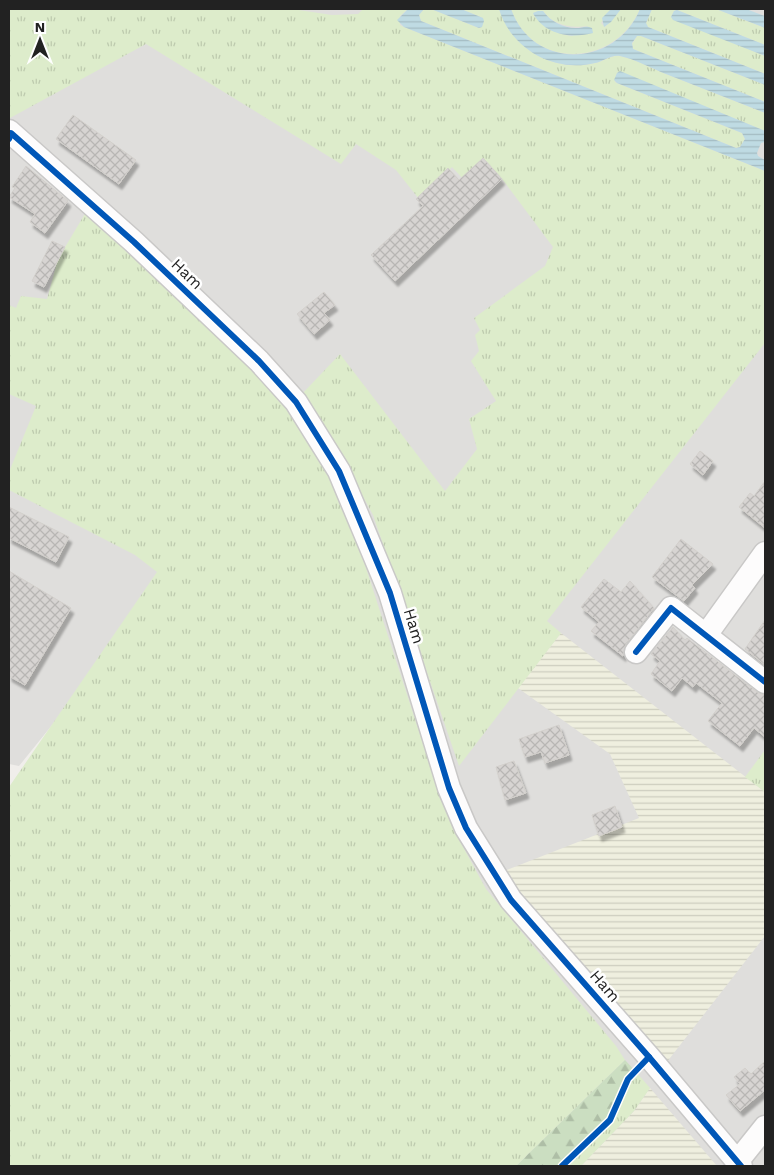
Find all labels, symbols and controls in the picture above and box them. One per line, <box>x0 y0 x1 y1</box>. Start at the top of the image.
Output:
north arrow <box>15 15 65 65</box>
text: N <box>35 19 45 35</box>
street label: Ham <box>167 255 207 293</box>
street label: Ham <box>400 606 428 646</box>
street label: Ham <box>586 966 624 1006</box>

